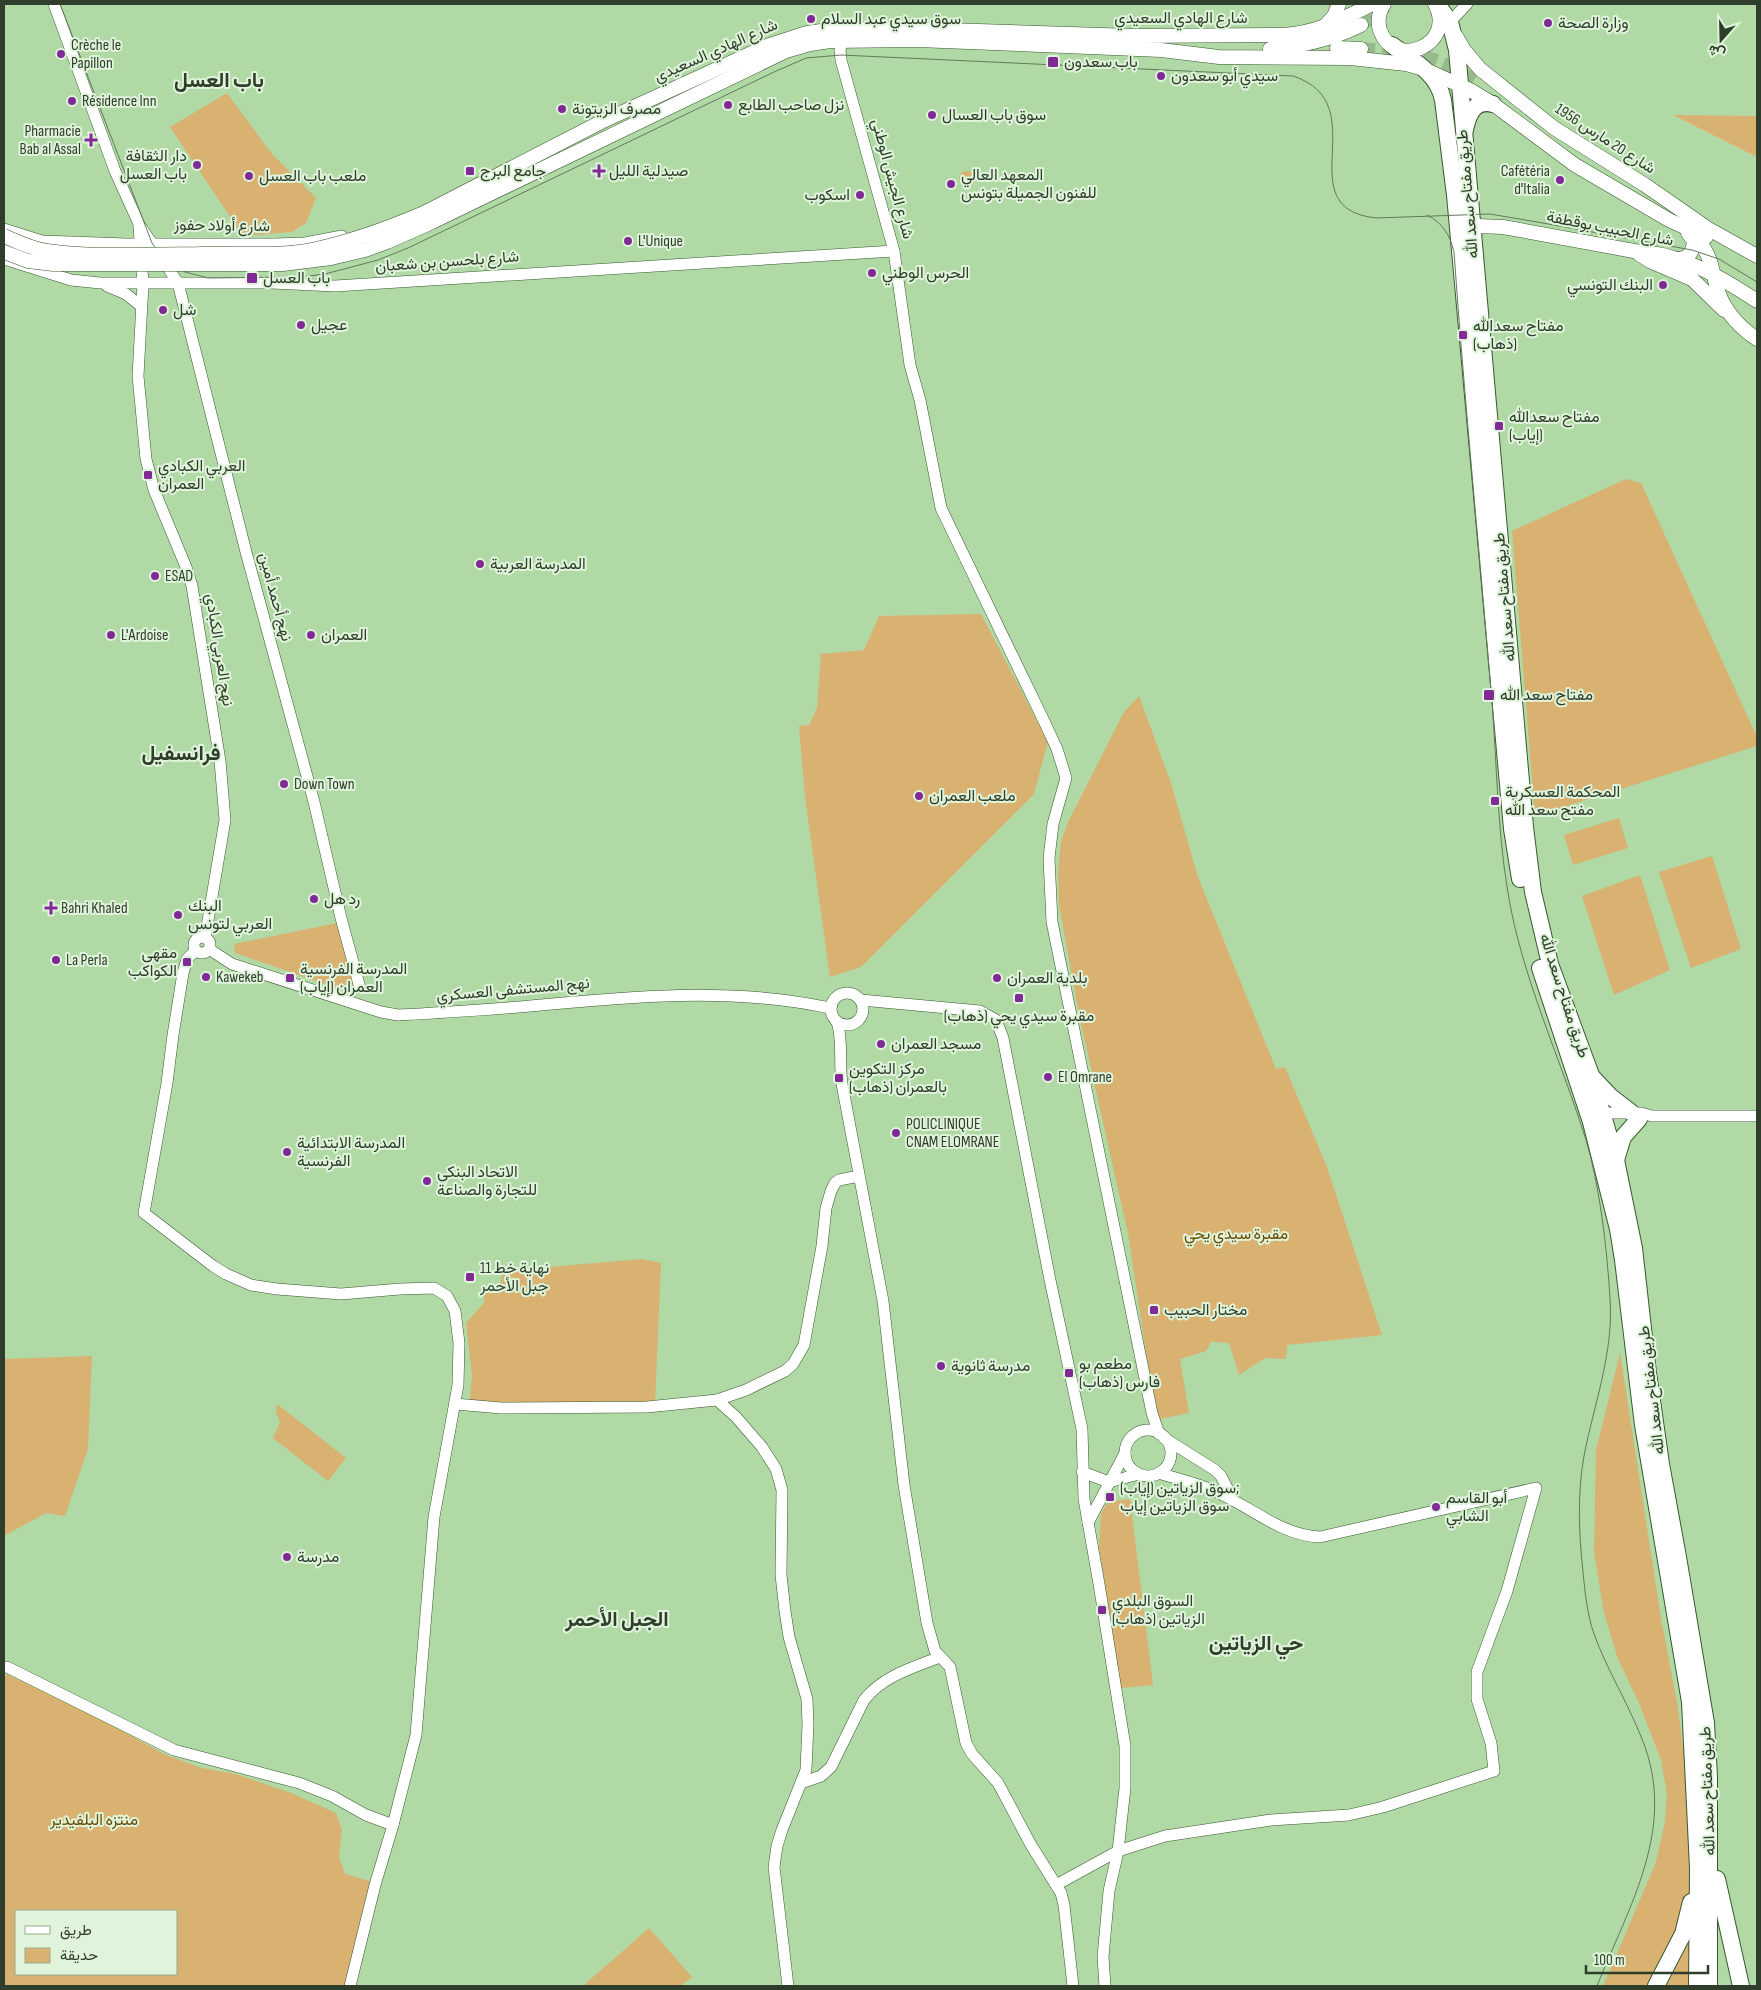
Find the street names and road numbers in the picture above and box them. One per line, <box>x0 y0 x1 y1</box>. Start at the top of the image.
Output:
street label: شارع الهادي السعيدي <box>1114 9 1248 31</box>
street label: شارع الهادي السعيدي <box>651 15 782 90</box>
street label: شارع 20 مارس 1956 <box>1551 100 1659 179</box>
street label: شارع الجيش الوطني <box>864 117 917 242</box>
street label: طريق مفتاح سعد الله <box>1452 129 1484 259</box>
street label: شارع الحبيب بوقطفة <box>1545 207 1675 252</box>
street label: شارع أولاد حفوز <box>173 216 270 237</box>
street label: شارع بلحسن بن شعبان <box>374 247 520 278</box>
street label: طريق مفتاح سعد الله <box>1489 532 1521 662</box>
street label: نهج أحمد أمين <box>253 551 296 644</box>
street label: نهج العربي الكبادي <box>198 592 237 708</box>
street label: طريق مفتاح سعد الله <box>1534 931 1594 1061</box>
street label: نهج المستشفى العسكري <box>436 974 591 1009</box>
street label: طريق مفتاح سعد الله <box>1634 1324 1670 1456</box>
street label: طريق مفتاح سعد الله <box>1695 1726 1721 1856</box>

